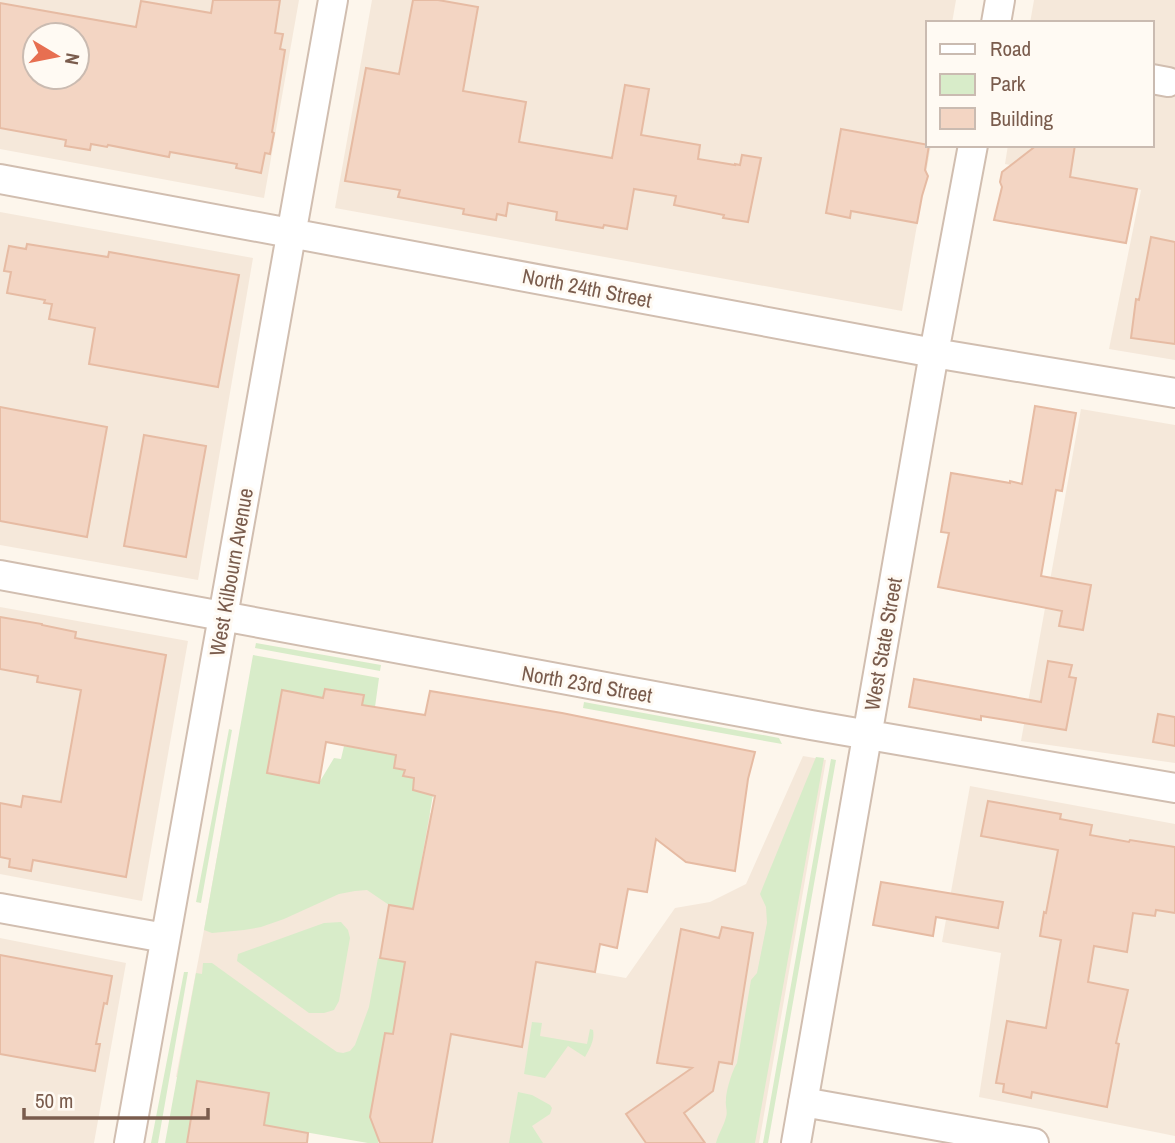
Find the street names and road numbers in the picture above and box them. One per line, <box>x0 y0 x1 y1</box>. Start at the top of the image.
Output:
street label: North 24th Street <box>520 261 654 315</box>
street label: West Kilbourn Avenue <box>202 486 260 658</box>
street label: West State Street <box>857 575 909 713</box>
street label: North 23rd Street <box>519 658 655 710</box>

